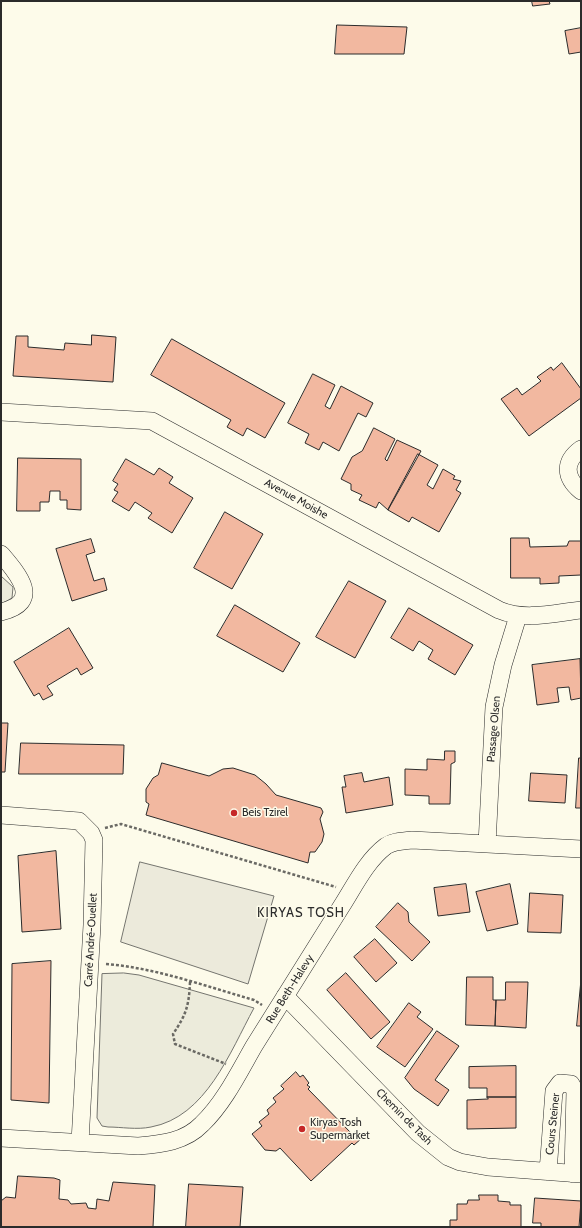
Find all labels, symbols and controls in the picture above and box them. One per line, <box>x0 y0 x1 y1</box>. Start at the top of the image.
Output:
street label: Avenue Moishe <box>262 476 330 522</box>
street label: Passage Olsen <box>485 695 503 763</box>
place label: Beis Tzirel <box>242 806 288 820</box>
marker: Beis Tzirel <box>229 808 239 818</box>
street label: Carré André-Ouellet <box>82 893 100 987</box>
district label: KIRYAS TOSH <box>257 905 345 921</box>
street label: Rue Beth-Halevy <box>263 952 317 1026</box>
street label: Chemin de Tash <box>373 1086 435 1148</box>
street label: Cours Steiner <box>543 1092 563 1156</box>
place label: Kiryas Tosh Supermarket <box>310 1116 370 1142</box>
marker: Kiryas Tosh Supermarket <box>297 1124 307 1134</box>

